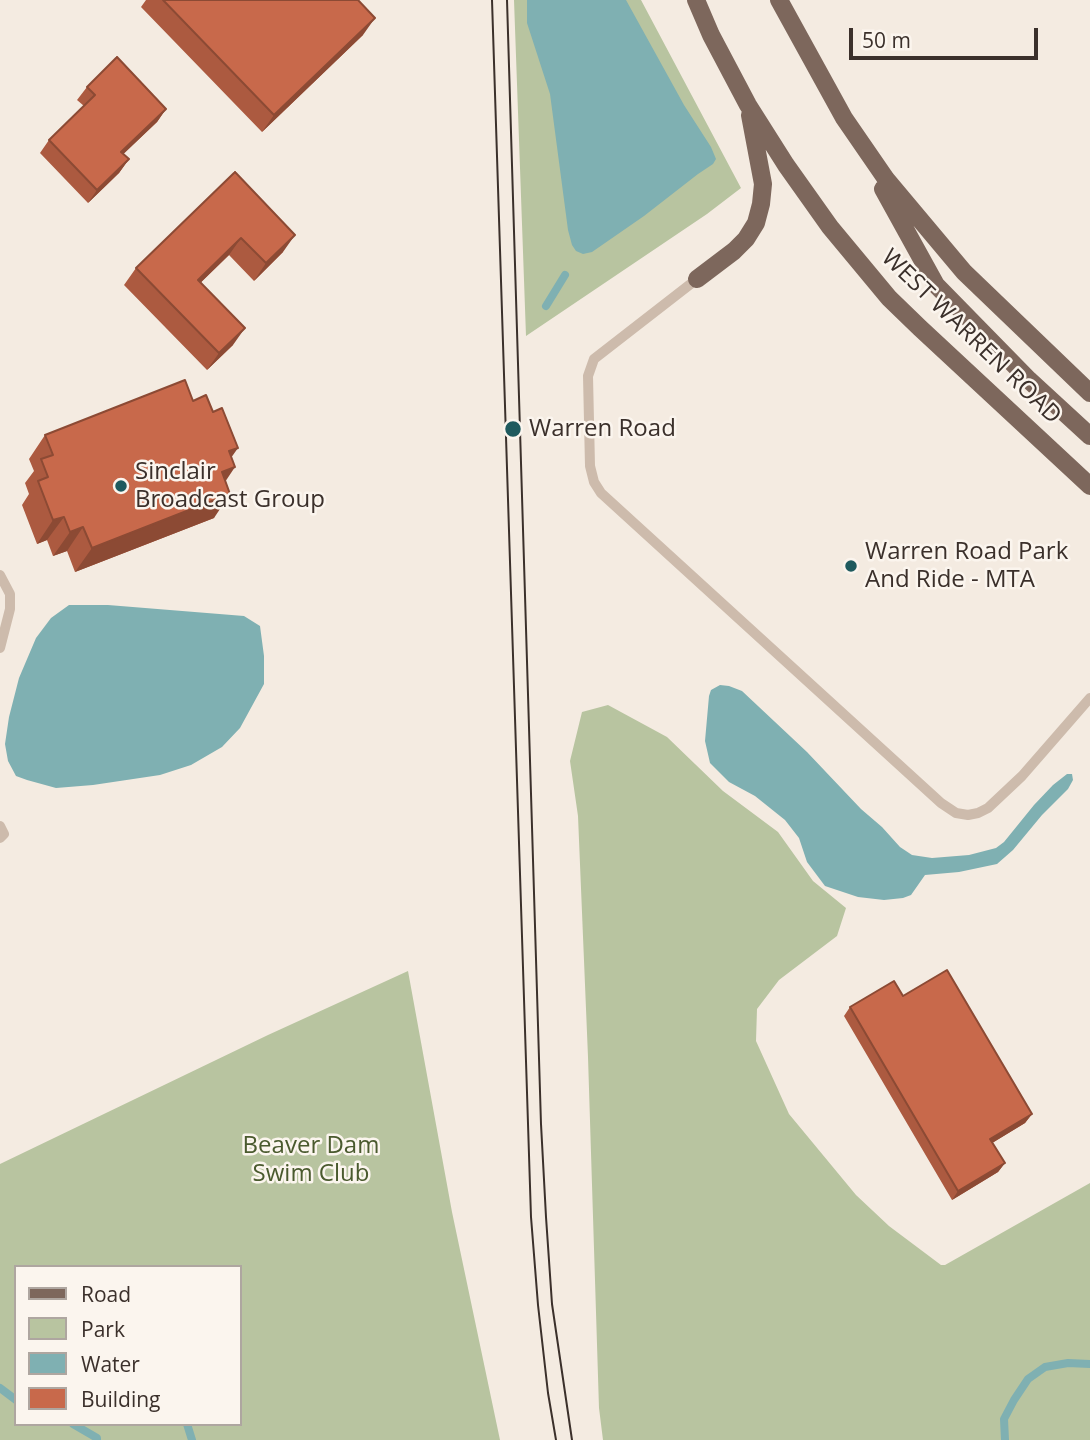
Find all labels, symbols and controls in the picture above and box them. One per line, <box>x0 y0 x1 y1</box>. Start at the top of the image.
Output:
scale bar <box>852 14 1041 58</box>
text: 50 m <box>862 26 911 54</box>
street label: WEST WARREN ROAD <box>875 244 1067 430</box>
place label: Warren Road <box>529 415 676 443</box>
marker: Warren Road <box>503 419 523 439</box>
place label: Sinclair Broadcast Group <box>135 458 325 514</box>
marker: Sinclair Broadcast Group <box>113 478 129 494</box>
place label: Warren Road Park And Ride - MTA <box>865 538 1068 594</box>
marker: Warren Road Park And Ride - MTA <box>843 558 859 574</box>
park label: Beaver Dam Swim Club <box>243 1132 379 1188</box>
legend <box>14 1265 242 1426</box>
text: Road <box>81 1280 131 1308</box>
text: Park <box>81 1315 125 1343</box>
text: Water <box>81 1350 140 1378</box>
text: Building <box>81 1385 160 1413</box>

